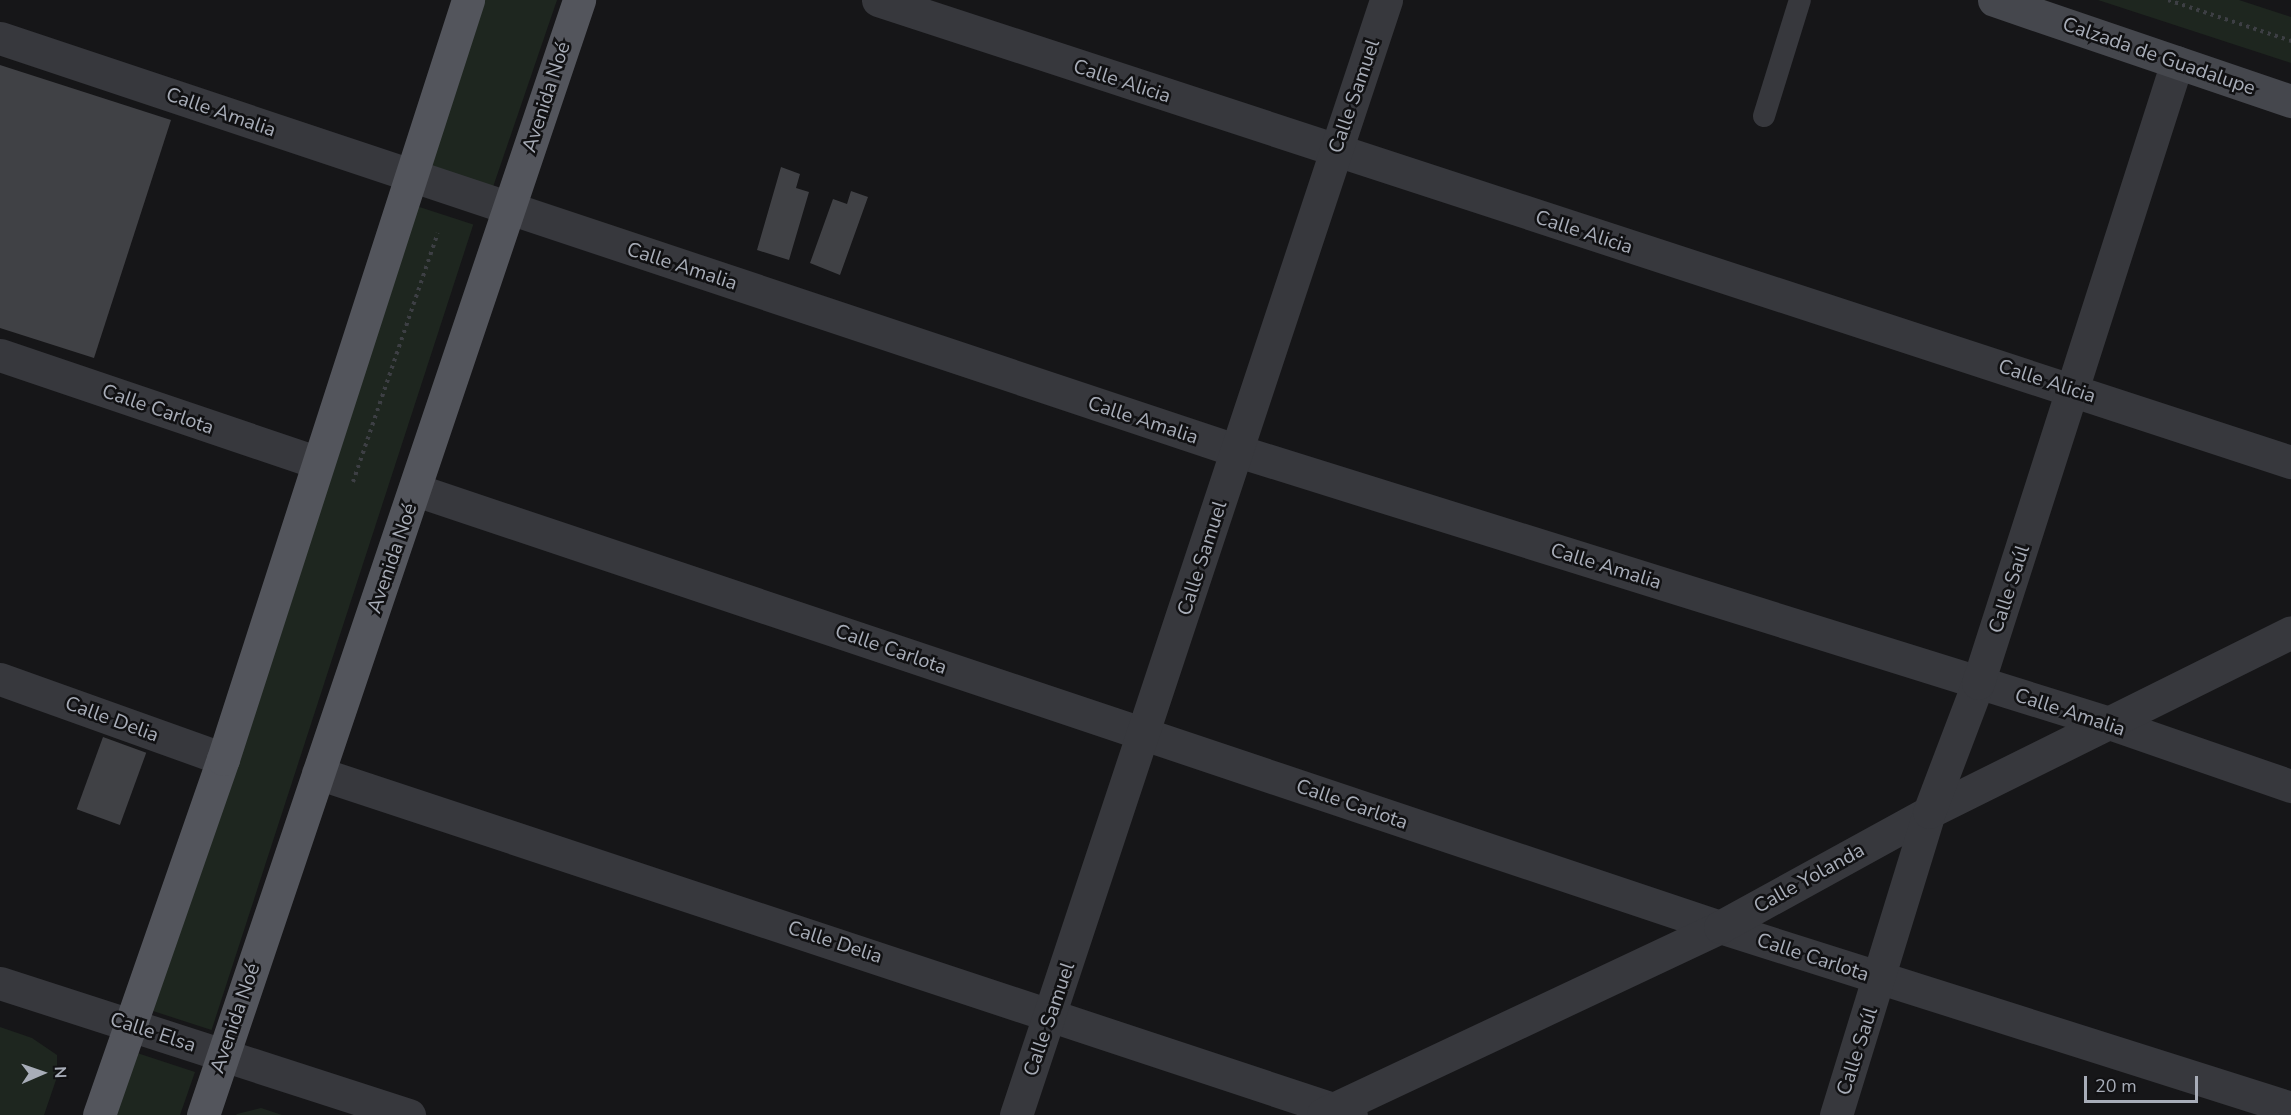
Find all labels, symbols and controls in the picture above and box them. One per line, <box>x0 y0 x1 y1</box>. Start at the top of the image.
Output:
street label: Calzada de Guadalupe <box>2059 12 2259 100</box>
street label: Calle Samuel <box>1323 36 1385 156</box>
street label: Avenida Noé <box>517 39 575 155</box>
street label: Calle Alicia <box>1070 54 1174 108</box>
street label: Calle Amalia <box>163 82 279 142</box>
street label: Calle Alicia <box>1532 205 1636 259</box>
street label: Calle Amalia <box>624 237 740 295</box>
street label: Calle Alicia <box>1995 354 2099 408</box>
street label: Calle Carlota <box>99 379 217 439</box>
street label: Calle Amalia <box>1085 391 1201 449</box>
street label: Calle Samuel <box>1172 498 1232 618</box>
street label: Avenida Noé <box>362 500 422 616</box>
street label: Calle Amalia <box>1548 538 1664 594</box>
street label: Calle Saúl <box>1983 542 2035 636</box>
street label: Calle Carlota <box>832 619 950 679</box>
street label: Calle Amalia <box>2012 683 2128 741</box>
street label: Calle Delia <box>62 691 162 747</box>
street label: Calle Carlota <box>1293 774 1411 834</box>
street label: Calle Yolanda <box>1749 838 1869 918</box>
street label: Calle Delia <box>785 915 885 969</box>
street label: Calle Carlota <box>1754 928 1872 986</box>
street label: Calle Samuel <box>1018 959 1080 1079</box>
street label: Avenida Noé <box>205 960 265 1076</box>
street label: Calle Saúl <box>1831 1004 1883 1098</box>
street label: Calle Elsa <box>107 1007 199 1057</box>
north arrow <box>12 1043 72 1103</box>
scale bar <box>2087 1064 2201 1102</box>
text: N <box>49 1066 71 1079</box>
text: 20 m <box>2095 1074 2137 1098</box>

